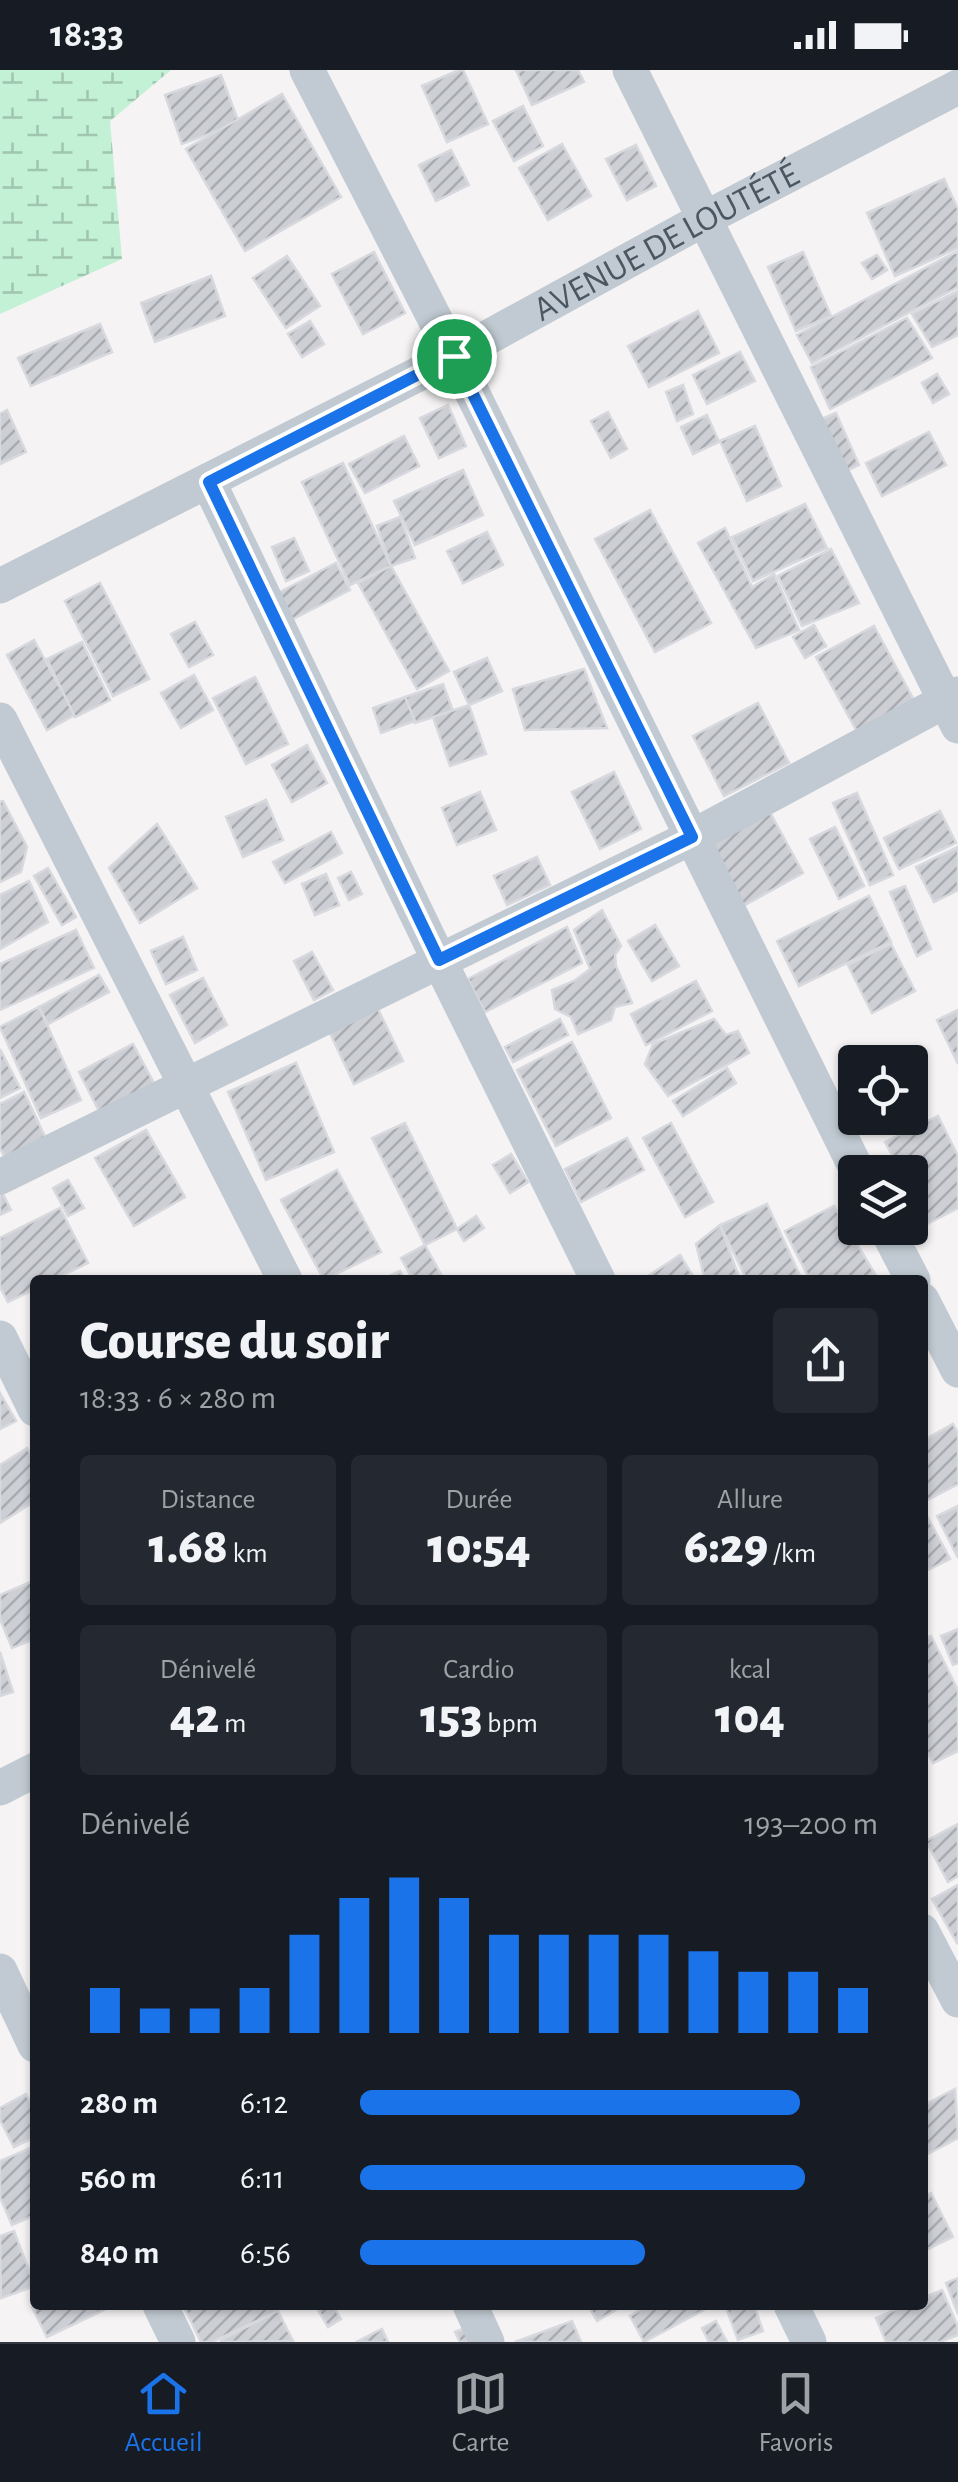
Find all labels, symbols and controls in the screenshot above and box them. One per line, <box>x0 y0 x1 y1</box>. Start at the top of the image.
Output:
text: 18:33 <box>50 16 124 54</box>
street label: AVENUE DE LOUTÉTÉ <box>528 155 805 328</box>
pin <box>412 314 497 399</box>
icon: arrive <box>427 329 482 384</box>
map controls <box>838 1045 928 1245</box>
button: locate <box>838 1045 928 1135</box>
button: layers <box>838 1155 928 1245</box>
button: share <box>773 1308 878 1413</box>
text: Course du soir <box>80 1314 389 1369</box>
text: 18:33 · 6 × 280 m <box>80 1382 276 1414</box>
text: Distance <box>161 1486 255 1514</box>
text: Durée <box>446 1486 512 1514</box>
text: Allure <box>717 1486 783 1514</box>
text: 1.68 <box>148 1522 228 1572</box>
text: 10:54 <box>427 1522 531 1572</box>
text: 6:29 <box>684 1522 768 1572</box>
text: km <box>228 1540 268 1568</box>
text: /km <box>768 1540 816 1568</box>
text: Dénivelé <box>160 1656 256 1684</box>
text: Cardio <box>443 1656 515 1684</box>
text: kcal <box>729 1656 771 1684</box>
text: 42 <box>170 1692 219 1742</box>
text: 153 <box>420 1692 482 1742</box>
text: 104 <box>715 1692 785 1742</box>
text: m <box>219 1710 246 1738</box>
text: bpm <box>482 1710 538 1738</box>
text: Dénivelé <box>80 1808 190 1840</box>
text: 193–200 m <box>744 1808 878 1840</box>
text: 280 m <box>80 2087 158 2119</box>
text: 6:12 <box>240 2087 288 2119</box>
text: 560 m <box>80 2162 157 2194</box>
text: 6:11 <box>240 2162 284 2194</box>
text: 840 m <box>80 2237 159 2269</box>
text: 6:56 <box>240 2237 291 2269</box>
tab: Accueil <box>125 2366 203 2460</box>
tab: Carte <box>452 2366 509 2460</box>
tab: Favoris <box>758 2366 833 2460</box>

